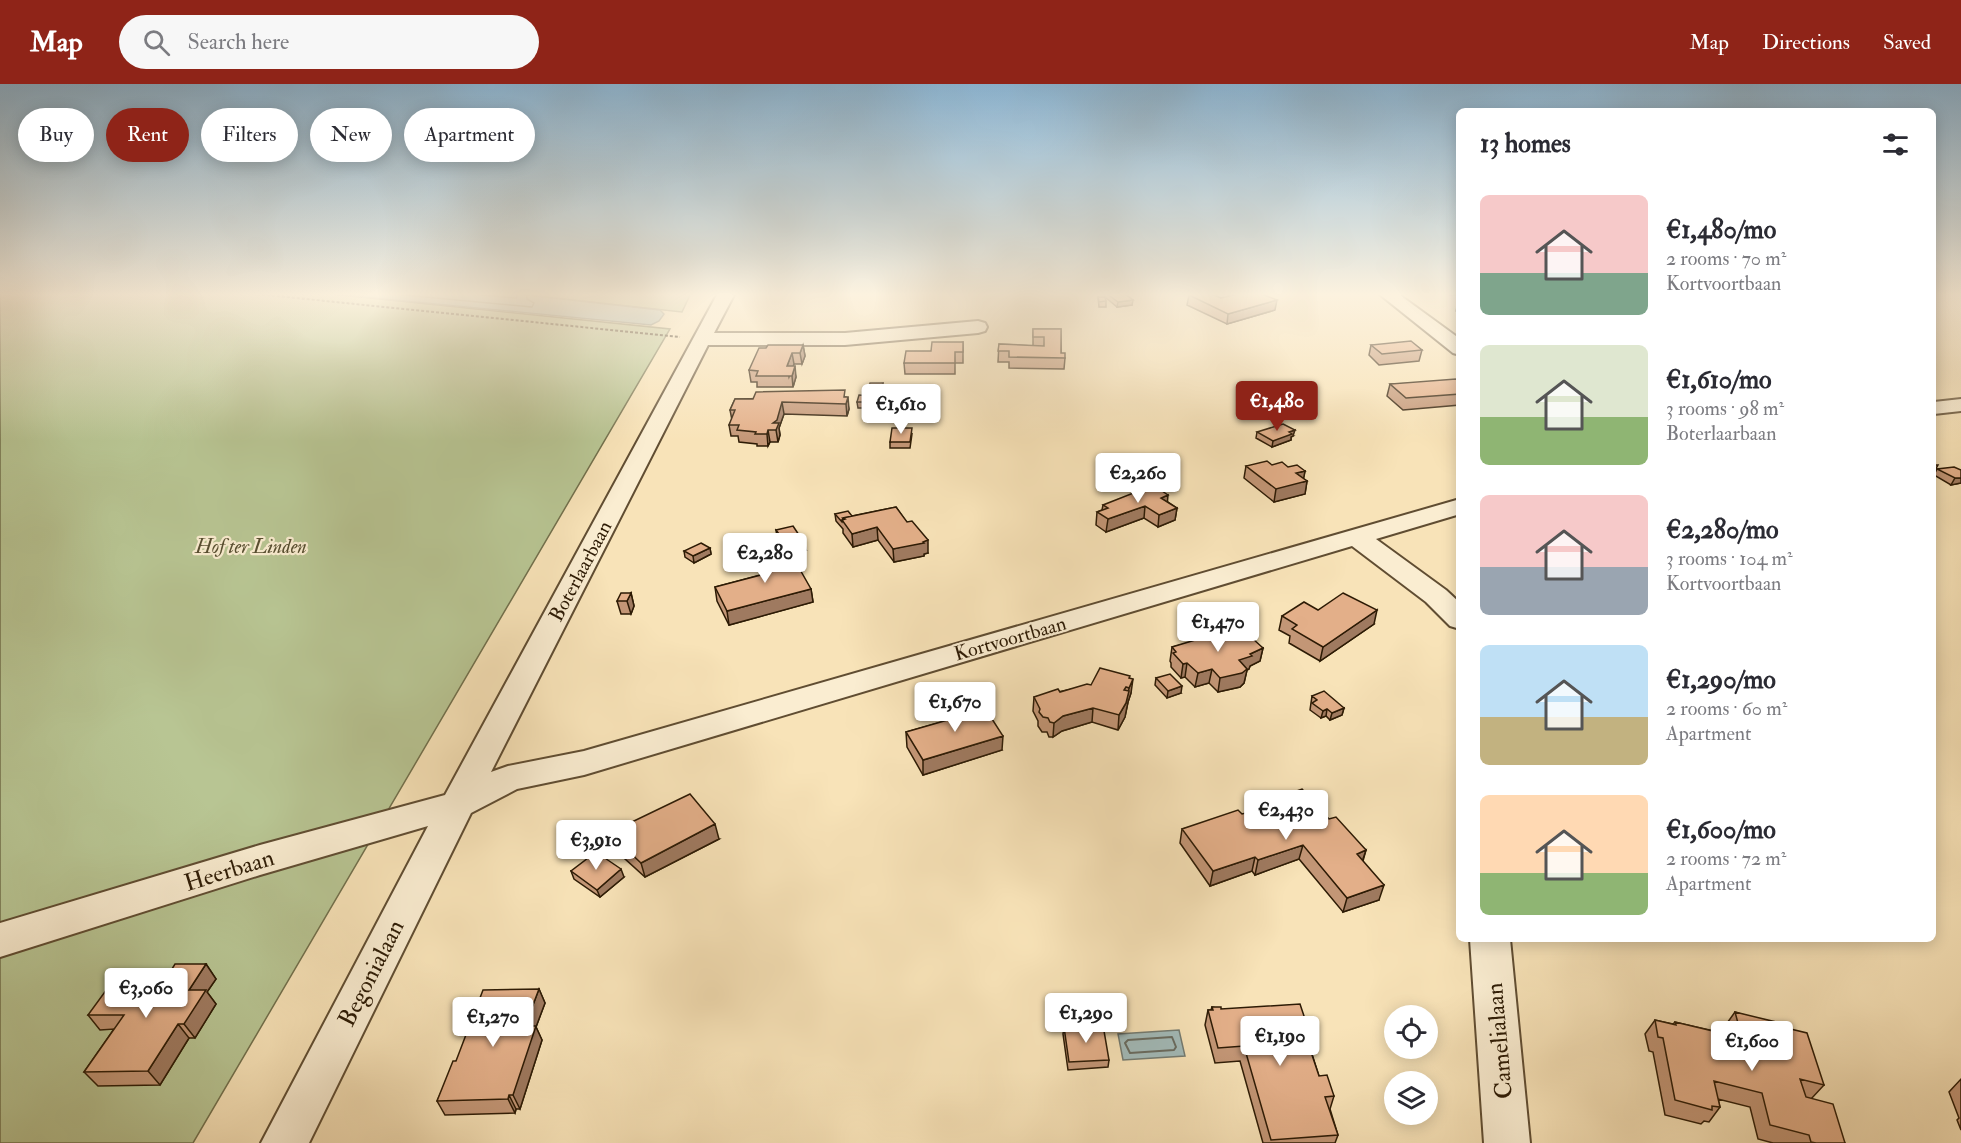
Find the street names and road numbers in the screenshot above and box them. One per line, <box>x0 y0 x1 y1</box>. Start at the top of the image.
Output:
street label: Boterlaarbaan <box>543 517 617 626</box>
street label: Kortvoortbaan <box>951 611 1069 666</box>
street label: Heerbaan <box>180 842 278 899</box>
street label: Begonialaan <box>331 915 412 1032</box>
street label: Camelialaan <box>1479 982 1520 1100</box>

